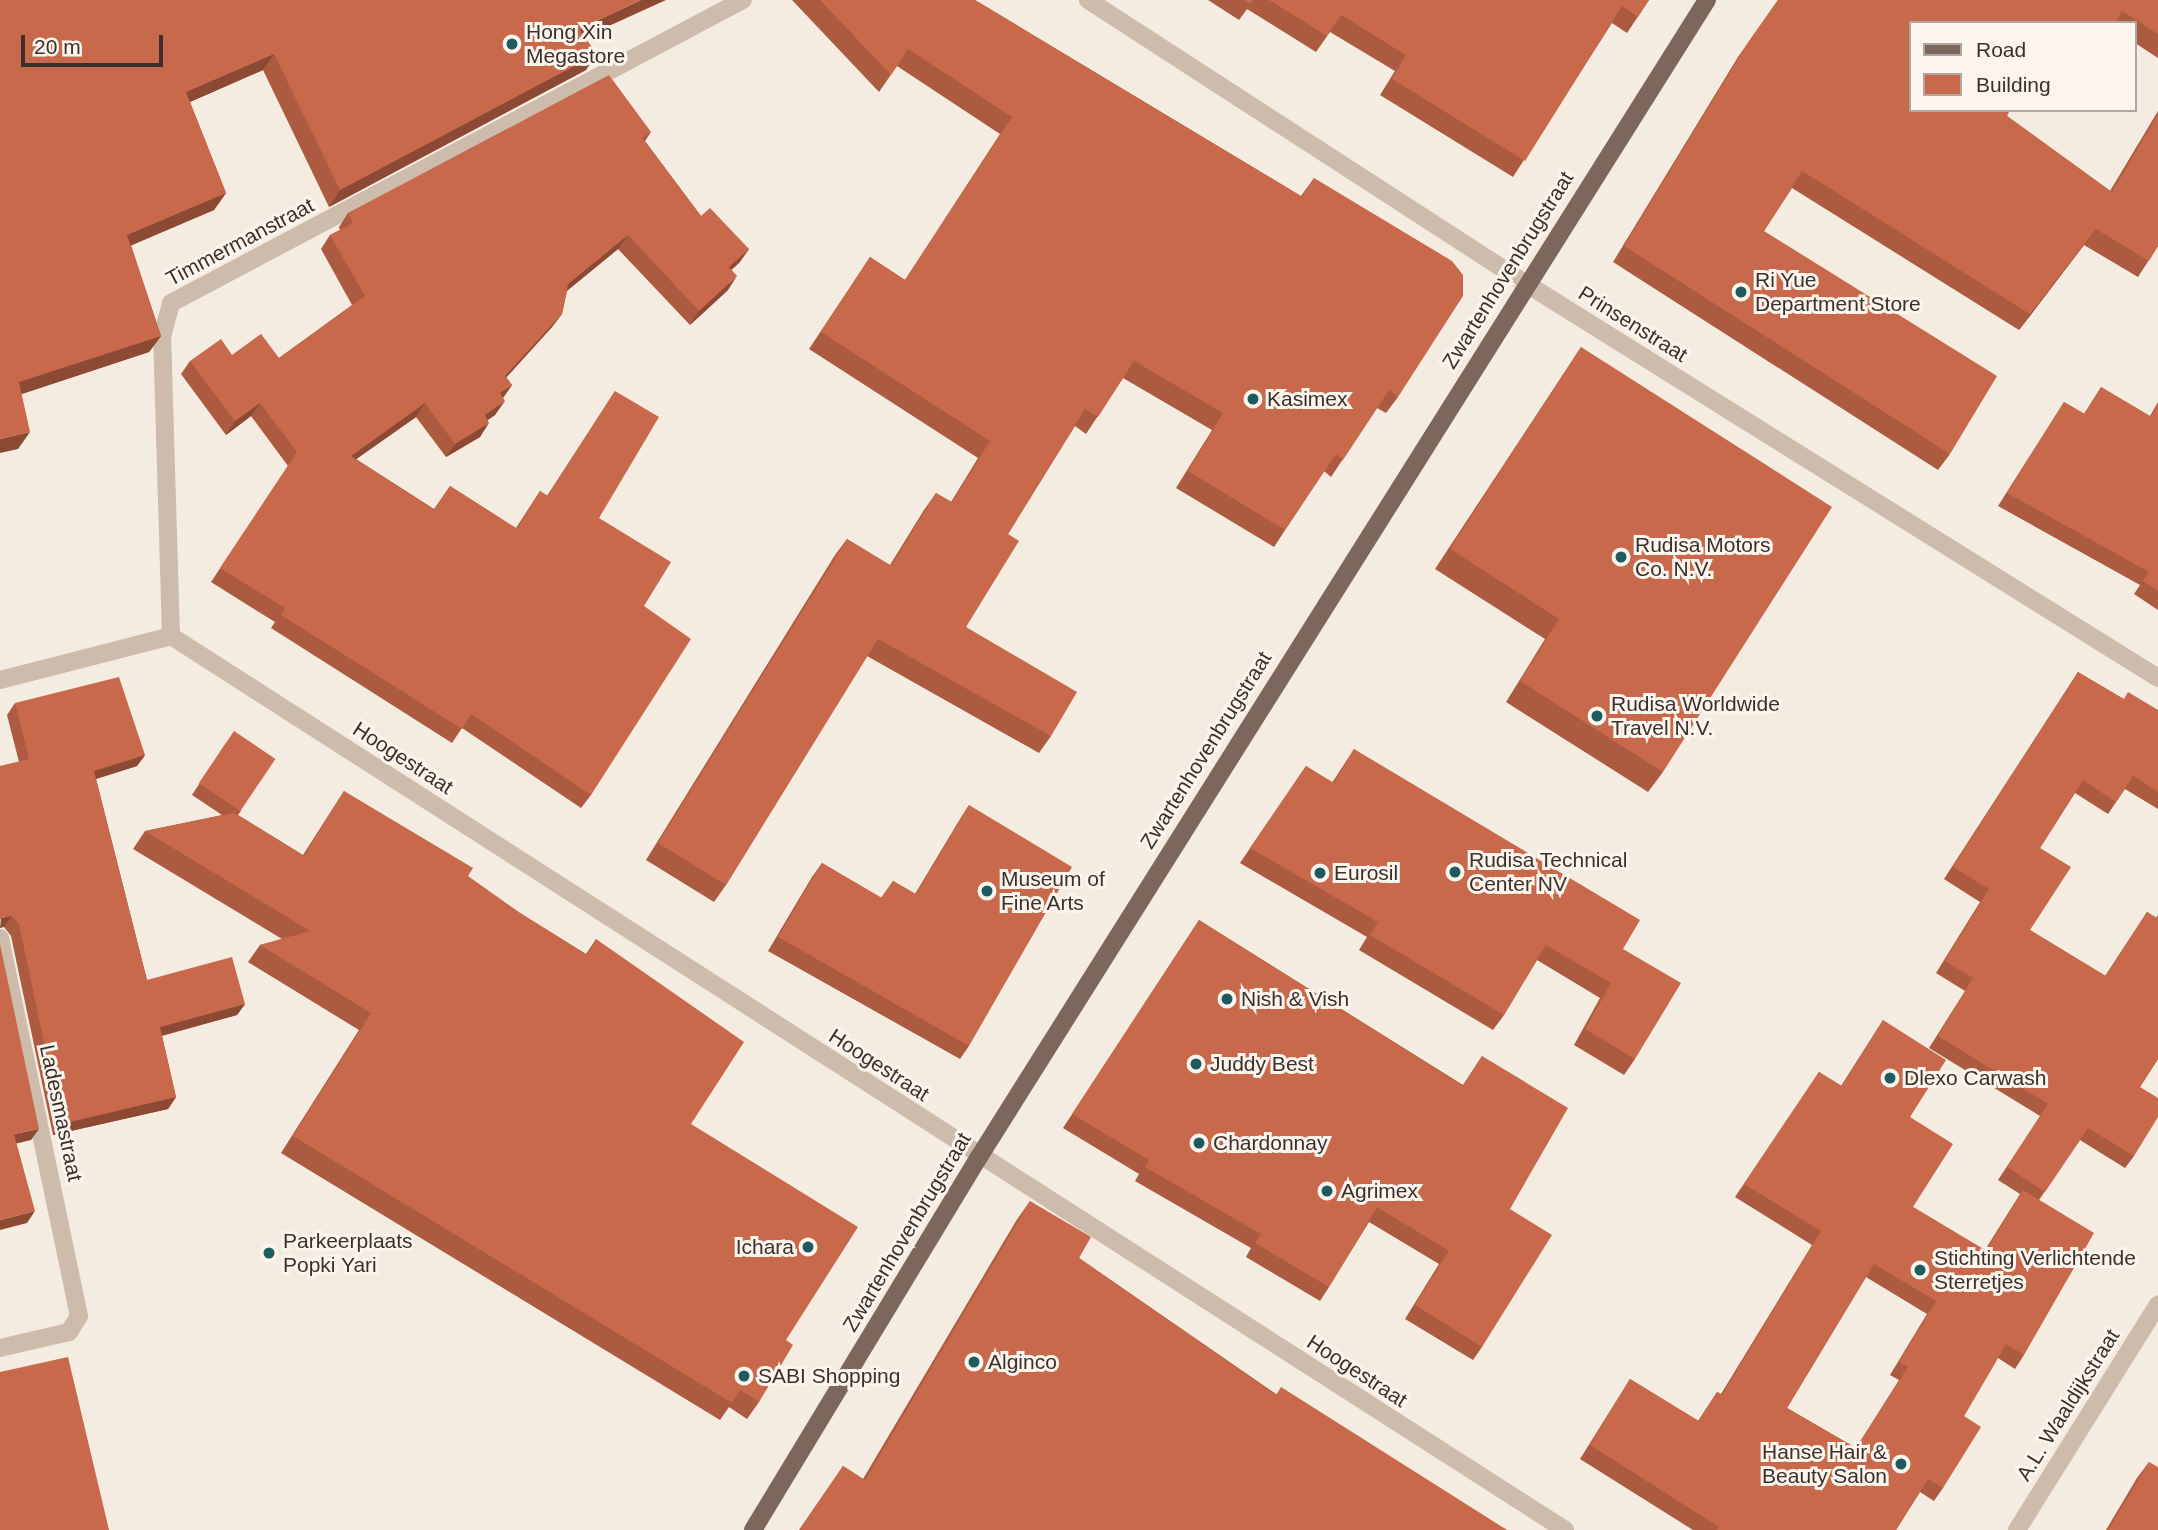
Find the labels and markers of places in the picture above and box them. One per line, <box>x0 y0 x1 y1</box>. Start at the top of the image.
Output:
place label: Hong Xin Megastore <box>526 19 625 69</box>
marker: Hong Xin Megastore <box>504 36 520 52</box>
place label: Ri Yue Department Store <box>1755 267 1921 317</box>
marker: Ri Yue Department Store <box>1733 284 1749 300</box>
place label: Kasimex <box>1267 386 1348 412</box>
marker: Kasimex <box>1245 391 1261 407</box>
place label: Rudisa Motors Co. N.V. <box>1635 532 1770 582</box>
marker: Rudisa Motors Co. N.V. <box>1613 549 1629 565</box>
place label: Rudisa Worldwide Travel N.V. <box>1611 691 1780 741</box>
marker: Rudisa Worldwide Travel N.V. <box>1589 708 1605 724</box>
place label: Rudisa Technical Center NV <box>1469 847 1628 897</box>
place label: Eurosil <box>1334 860 1398 886</box>
marker: Rudisa Technical Center NV <box>1447 864 1463 880</box>
marker: Eurosil <box>1312 865 1328 881</box>
place label: Museum of Fine Arts <box>1001 866 1105 916</box>
marker: Museum of Fine Arts <box>979 883 995 899</box>
place label: Nish & Vish <box>1241 986 1349 1012</box>
marker: Nish & Vish <box>1219 991 1235 1007</box>
place label: Juddy Best <box>1210 1051 1314 1077</box>
marker: Juddy Best <box>1188 1056 1204 1072</box>
place label: Dlexo Carwash <box>1904 1065 2046 1091</box>
marker: Dlexo Carwash <box>1882 1070 1898 1086</box>
place label: Chardonnay <box>1213 1130 1327 1156</box>
marker: Chardonnay <box>1191 1135 1207 1151</box>
place label: Agrimex <box>1341 1178 1418 1204</box>
marker: Agrimex <box>1319 1183 1335 1199</box>
place label: Parkeerplaats Popki Yari <box>283 1228 413 1278</box>
place label: Ichara <box>736 1234 794 1260</box>
marker: Ichara <box>800 1239 816 1255</box>
marker: Parkeerplaats Popki Yari <box>261 1245 277 1261</box>
place label: Stichting Verlichtende Sterretjes <box>1934 1245 2136 1295</box>
marker: Stichting Verlichtende Sterretjes <box>1912 1262 1928 1278</box>
place label: Alginco <box>988 1349 1057 1375</box>
marker: Alginco <box>966 1354 982 1370</box>
place label: SABI Shopping <box>758 1363 900 1389</box>
marker: SABI Shopping <box>736 1368 752 1384</box>
place label: Hanse Hair & Beauty Salon <box>1762 1439 1887 1489</box>
marker: Hanse Hair & Beauty Salon <box>1893 1456 1909 1472</box>

